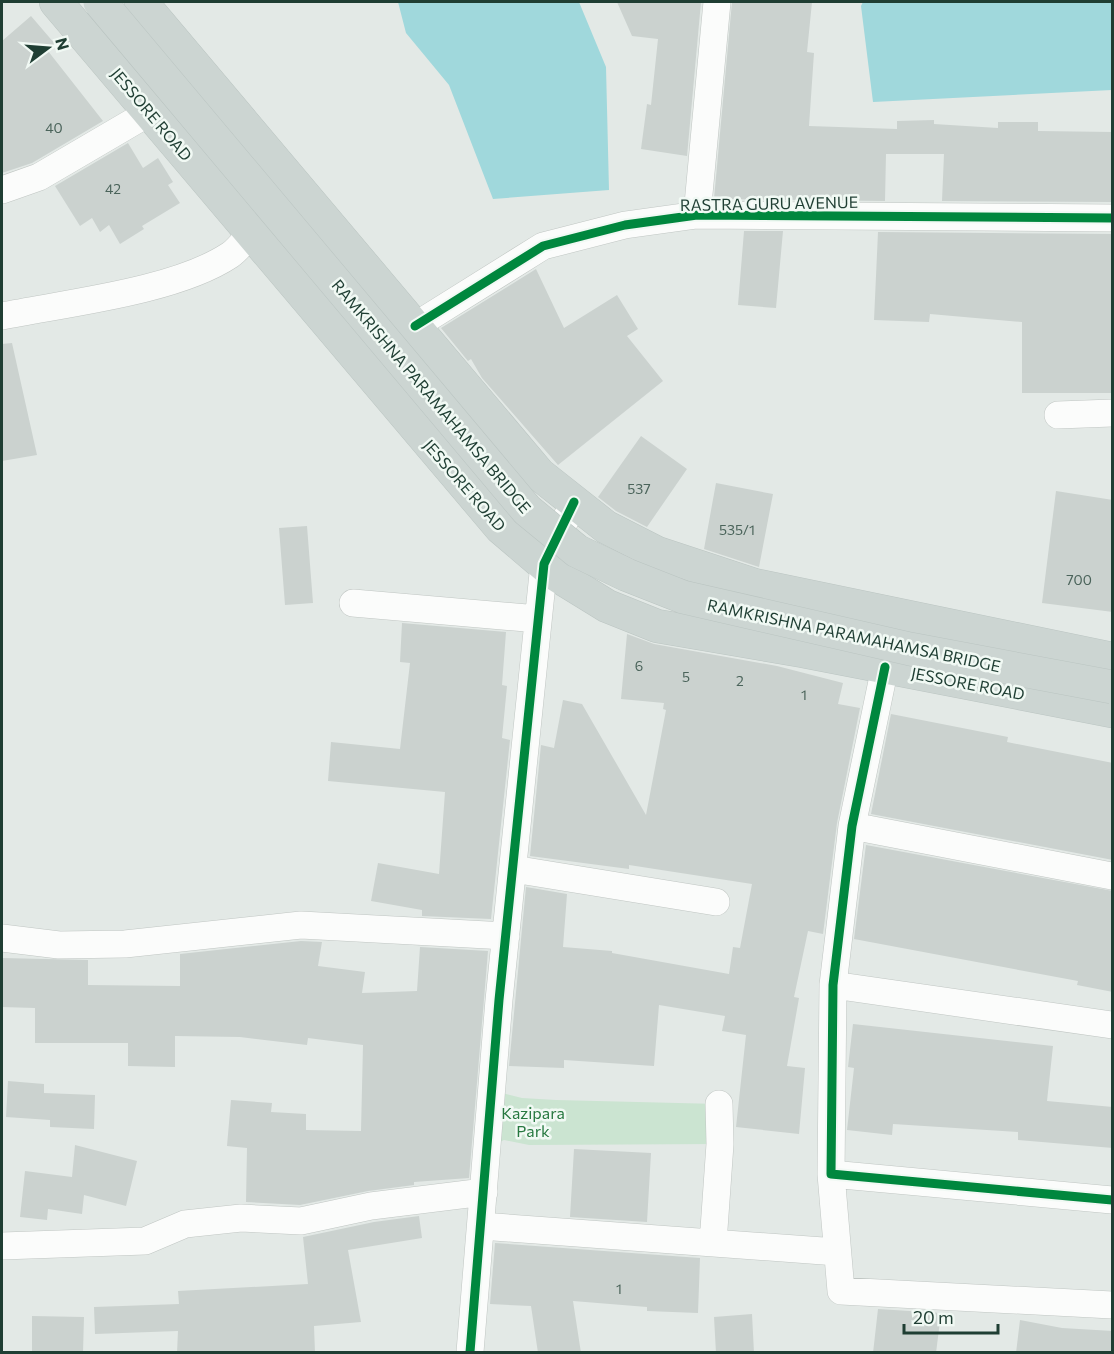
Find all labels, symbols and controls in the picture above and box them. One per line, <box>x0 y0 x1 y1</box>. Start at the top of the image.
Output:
north arrow <box>18 18 78 78</box>
text: N <box>52 35 74 52</box>
street label: JESSORE ROAD <box>108 64 196 164</box>
house number: 40 <box>45 119 63 136</box>
house number: 42 <box>105 180 121 197</box>
street label: RASTRA GURU AVENUE <box>680 192 858 214</box>
street label: RAMKRISHNA PARAMAHAMSA BRIDGE <box>329 275 535 517</box>
street label: JESSORE ROAD <box>420 435 510 535</box>
house number: 537 <box>627 480 651 497</box>
house number: 535/1 <box>719 521 755 538</box>
house number: 700 <box>1066 571 1092 588</box>
street label: RAMKRISHNA PARAMAHAMSA BRIDGE <box>706 595 1002 675</box>
house number: 6 <box>635 657 643 674</box>
street label: JESSORE ROAD <box>910 663 1026 703</box>
house number: 5 <box>682 668 690 685</box>
house number: 2 <box>736 672 744 689</box>
house number: 1 <box>801 686 807 703</box>
park label: Kazipara Park <box>501 1103 565 1140</box>
house number: 1 <box>616 1280 622 1297</box>
scale bar <box>904 1297 998 1335</box>
text: 20 m <box>913 1306 954 1328</box>

